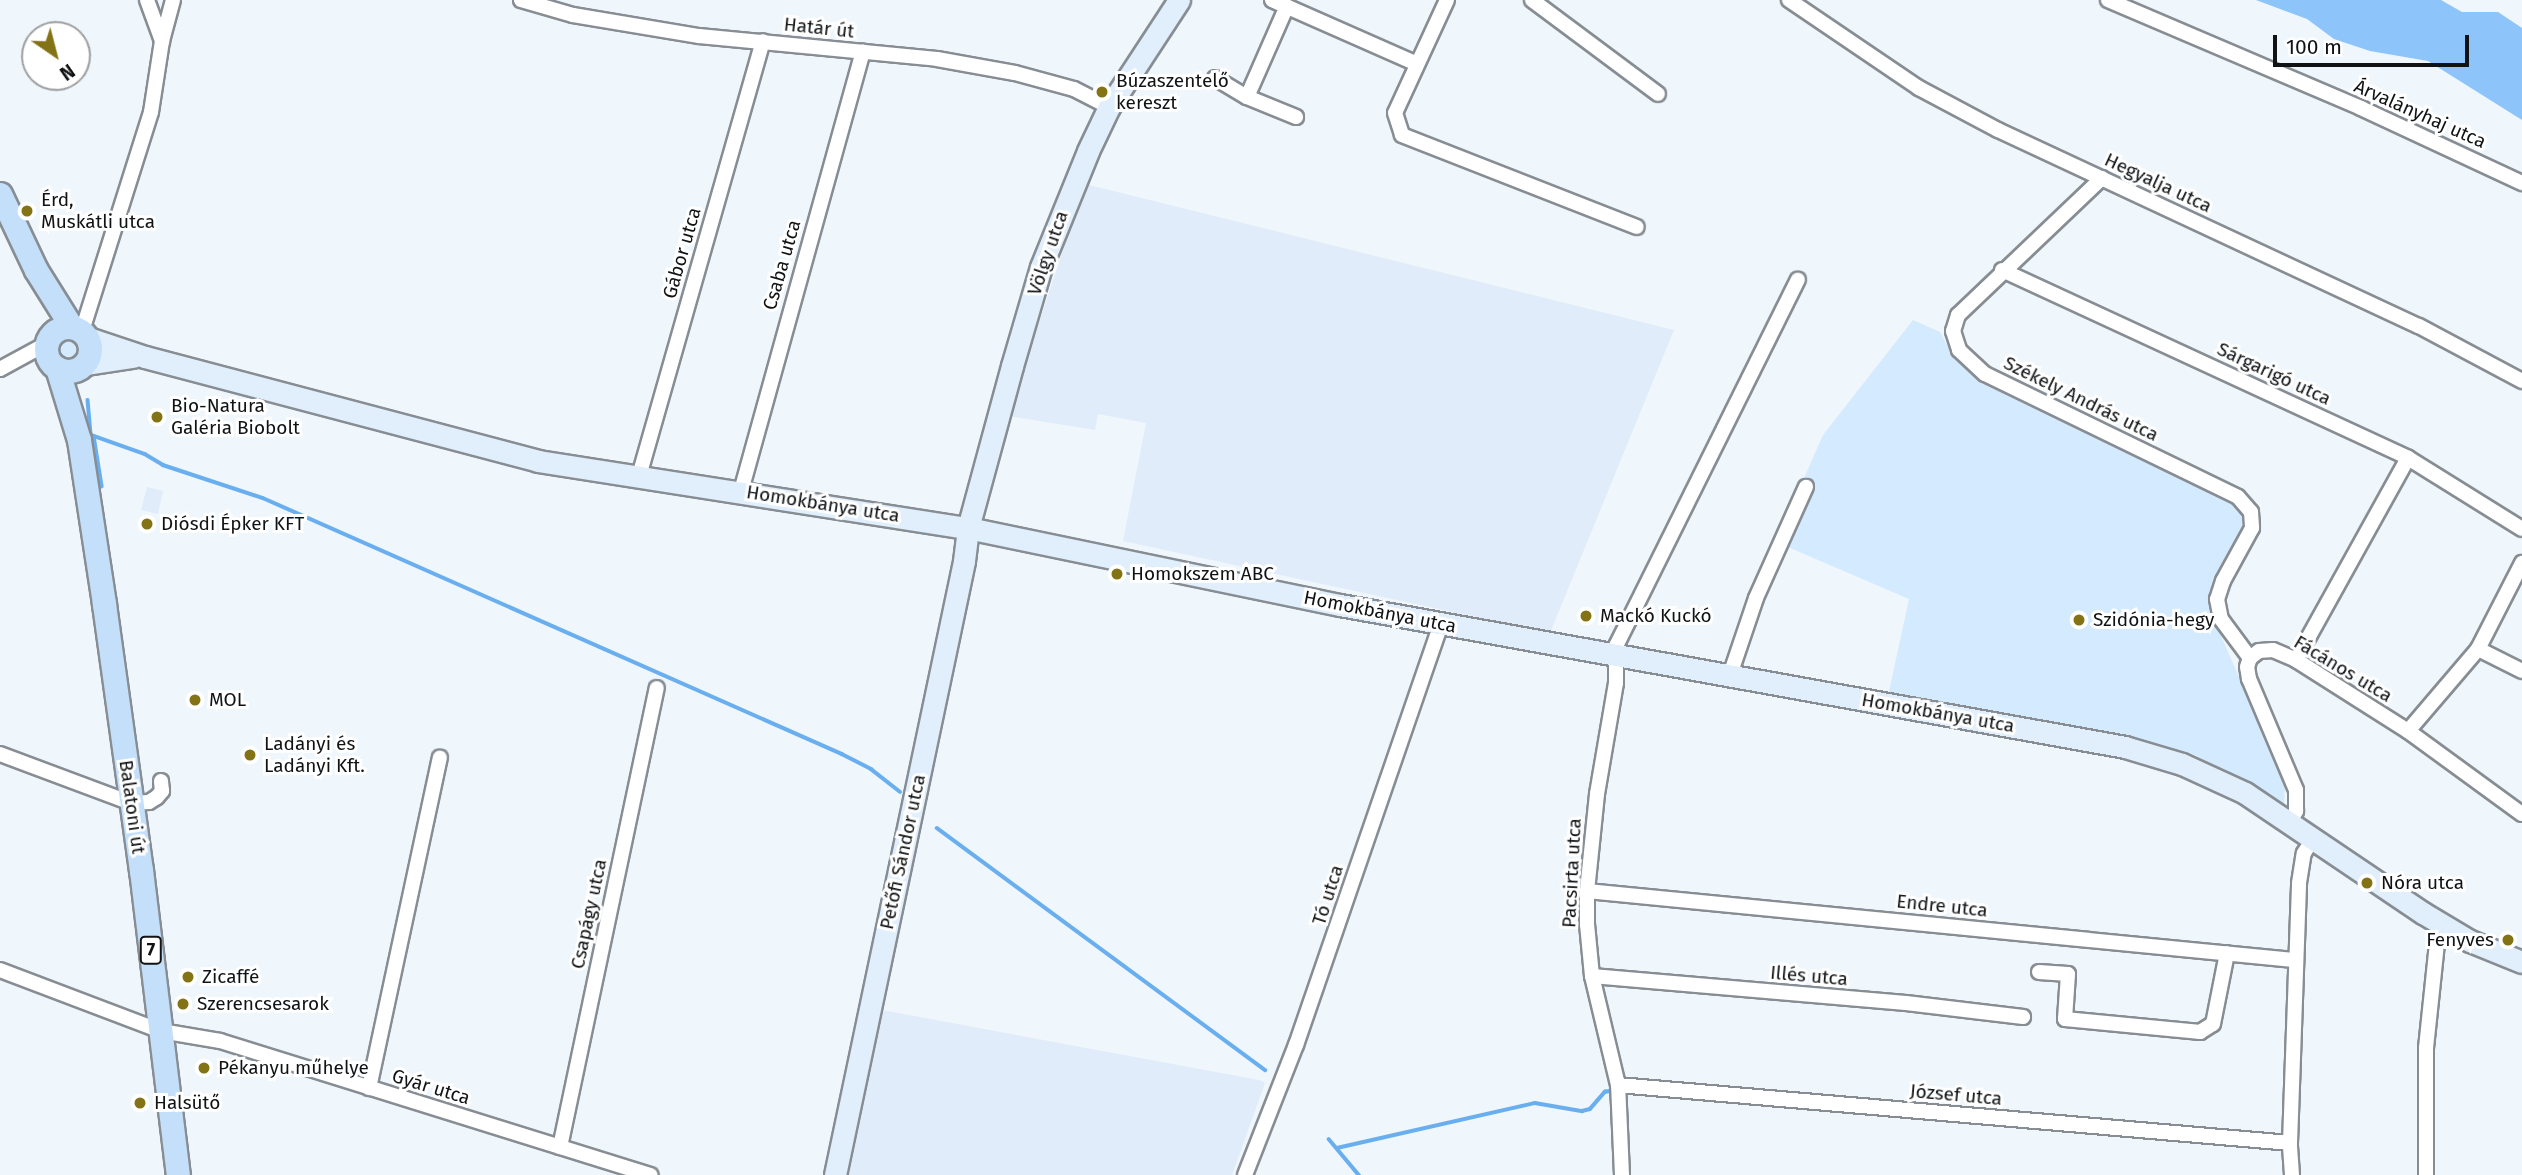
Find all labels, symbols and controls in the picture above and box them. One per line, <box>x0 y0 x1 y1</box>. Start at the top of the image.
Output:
street label: Határ út <box>783 13 855 43</box>
north arrow <box>21 21 91 91</box>
scale bar <box>2277 21 2473 65</box>
text: 100 m <box>2286 34 2342 60</box>
text: N <box>55 59 79 85</box>
place label: Búzaszentelő kereszt <box>1116 70 1229 114</box>
street label: Árvalányhaj utca <box>2350 75 2490 153</box>
marker: Búzaszentelő kereszt <box>1094 84 1110 100</box>
street label: Hegyalja utca <box>2101 148 2215 218</box>
place label: Érd, Muskátli utca <box>41 189 155 233</box>
marker: Érd, Muskátli utca <box>19 203 35 219</box>
street label: Gábor utca <box>658 205 706 301</box>
street label: Völgy utca <box>1023 208 1073 298</box>
street label: Csaba utca <box>758 217 806 313</box>
street label: Sárgarigó utca <box>2214 338 2334 410</box>
street label: Székely András utca <box>2000 352 2162 446</box>
place label: Bio-Natura Galéria Biobolt <box>171 395 300 439</box>
marker: Bio-Natura Galéria Biobolt <box>149 409 165 425</box>
street label: Homokbánya utca <box>745 481 901 527</box>
place label: Diósdi Épker KFT <box>161 513 304 535</box>
marker: Diósdi Épker KFT <box>139 516 155 532</box>
place label: Homokszem ABC <box>1131 563 1274 585</box>
marker: Homokszem ABC <box>1109 566 1125 582</box>
street label: Homokbánya utca <box>1302 586 1458 638</box>
place label: Mackó Kuckó <box>1600 605 1712 627</box>
marker: Mackó Kuckó <box>1578 608 1594 624</box>
place label: Szidónia-hegy <box>2093 609 2214 631</box>
marker: Szidónia-hegy <box>2071 612 2087 628</box>
street label: Fácános utca <box>2290 631 2396 707</box>
street label: Homokbánya utca <box>1860 688 2016 738</box>
place label: MOL <box>209 689 246 711</box>
marker: MOL <box>187 692 203 708</box>
place label: Ladányi és Ladányi Kft. <box>264 733 365 777</box>
marker: Ladányi és Ladányi Kft. <box>242 747 258 763</box>
street label: Balatoni út <box>114 759 150 855</box>
street label: Petőfi Sándor utca <box>875 772 931 932</box>
street label: Pacsirta utca <box>1558 818 1586 928</box>
street label: Csapágy utca <box>566 857 612 971</box>
street label: Tó utca <box>1308 862 1348 928</box>
place label: Nóra utca <box>2381 872 2464 894</box>
marker: Nóra utca <box>2359 875 2375 891</box>
street label: Endre utca <box>1895 890 1989 922</box>
place label: Fenyves <box>2426 929 2494 951</box>
marker: Fenyves <box>2500 932 2516 948</box>
road number: 7 <box>139 936 163 965</box>
street label: Illés utca <box>1769 961 1849 991</box>
place label: Zicaffé <box>202 966 259 988</box>
marker: Zicaffé <box>180 969 196 985</box>
place label: Szerencsesarok <box>197 993 329 1015</box>
marker: Szerencsesarok <box>175 996 191 1012</box>
place label: Pékanyu műhelye <box>218 1057 369 1079</box>
marker: Pékanyu műhelye <box>196 1060 212 1076</box>
street label: Gyár utca <box>389 1064 473 1110</box>
street label: József utca <box>1909 1080 2003 1110</box>
place label: Halsütő <box>154 1092 220 1114</box>
marker: Halsütő <box>132 1095 148 1111</box>

